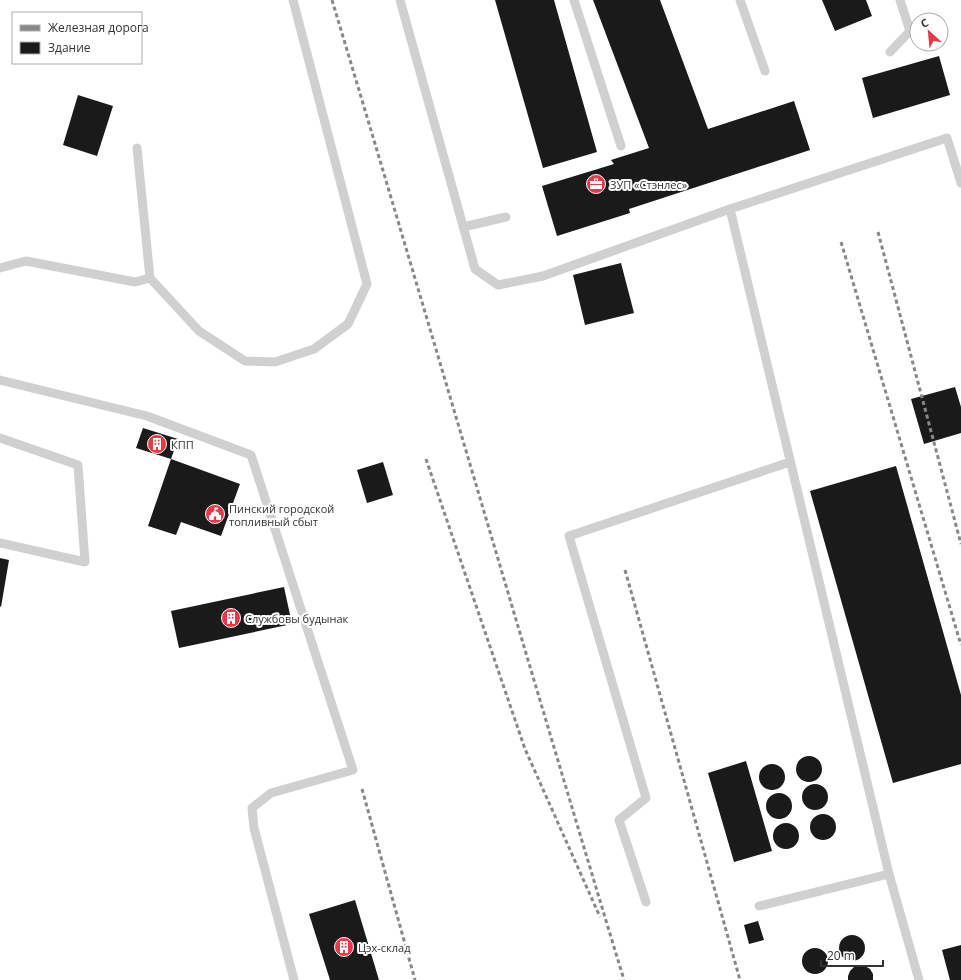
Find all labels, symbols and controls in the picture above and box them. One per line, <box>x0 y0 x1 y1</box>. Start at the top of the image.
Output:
legend <box>12 12 142 64</box>
north arrow <box>909 12 949 52</box>
text: С <box>918 14 931 31</box>
text: Железная дорога <box>48 19 149 36</box>
text: Здание <box>48 39 91 56</box>
office icon: ЗУП «Стэнлес» <box>585 173 607 195</box>
place label: ЗУП «Стэнлес» <box>610 177 688 192</box>
building icon: КПП <box>146 433 168 455</box>
place label: КПП <box>171 437 194 452</box>
place label: Пинский городской топливный сбыт <box>229 501 334 529</box>
public building icon: Пинский городской топливный сбыт <box>204 503 226 525</box>
building icon: Службовы будынак <box>220 607 242 629</box>
place label: Службовы будынак <box>245 611 348 626</box>
building icon: Цэх-склад <box>333 936 355 958</box>
place label: Цэх-склад <box>358 940 411 955</box>
scale bar <box>821 942 883 968</box>
text: 20 m <box>827 947 855 964</box>

